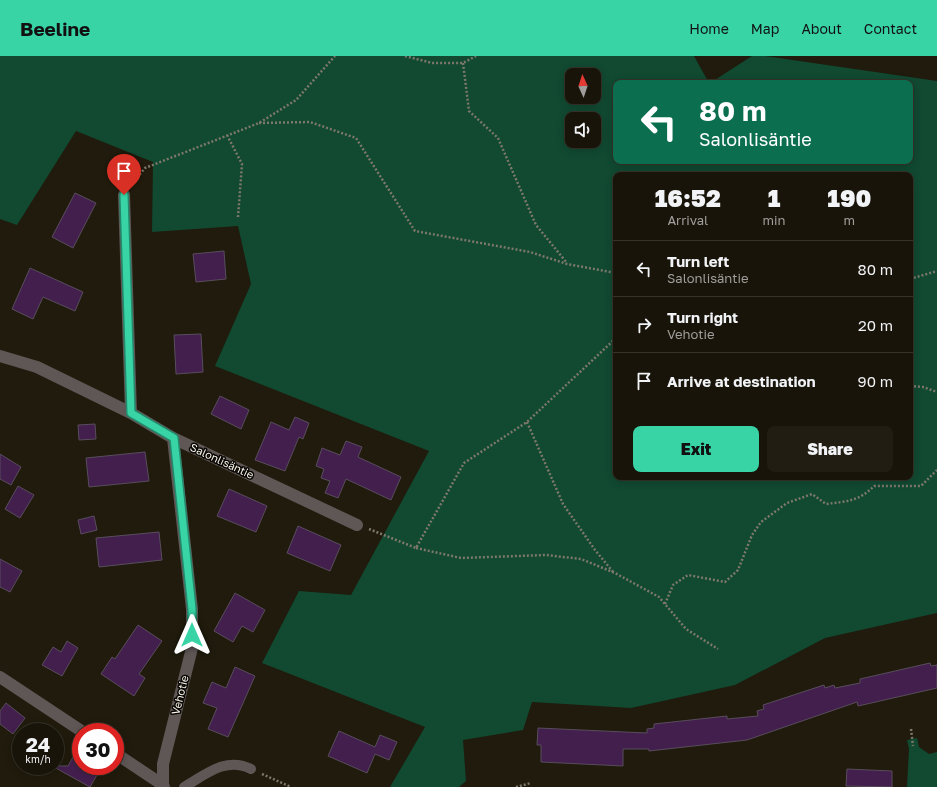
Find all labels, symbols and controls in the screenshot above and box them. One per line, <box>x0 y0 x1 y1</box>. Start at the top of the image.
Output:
text: Beeline <box>20 17 90 40</box>
text: Home <box>689 20 729 37</box>
text: Map <box>751 20 779 37</box>
text: About <box>801 20 842 37</box>
text: Contact <box>864 20 917 37</box>
north arrow <box>565 68 601 104</box>
map controls <box>565 68 601 148</box>
text: 80 m <box>699 94 767 127</box>
icon: left <box>633 96 685 148</box>
button: sound <box>565 112 601 148</box>
text: Salonlisäntie <box>699 128 812 150</box>
pin <box>107 154 141 195</box>
icon: arrive <box>113 160 135 182</box>
text: 16:52 <box>655 183 721 212</box>
text: 1 <box>768 183 780 212</box>
text: 190 <box>827 183 871 212</box>
text: Arrival <box>667 212 708 228</box>
text: min <box>763 212 786 228</box>
text: m <box>844 212 855 228</box>
text: Turn left <box>667 252 729 270</box>
icon: left <box>633 258 655 280</box>
text: 80 m <box>858 260 893 278</box>
text: Salonlisäntie <box>667 270 748 286</box>
text: Turn right <box>667 308 738 326</box>
icon: right <box>633 314 655 336</box>
text: 20 m <box>858 316 893 334</box>
text: Vehotie <box>667 326 715 342</box>
icon: arrive <box>633 370 655 392</box>
text: Arrive at destination <box>667 372 816 390</box>
text: 90 m <box>858 372 893 390</box>
button: Exit <box>633 426 759 472</box>
button: Share <box>767 426 893 472</box>
street label: Salonlisäntie <box>188 440 256 481</box>
position arrow <box>171 614 213 656</box>
street label: Vehotie <box>168 674 191 716</box>
speed limit sign: 30 <box>72 723 124 775</box>
text: 24 <box>26 732 50 756</box>
text: km/h <box>25 753 51 765</box>

